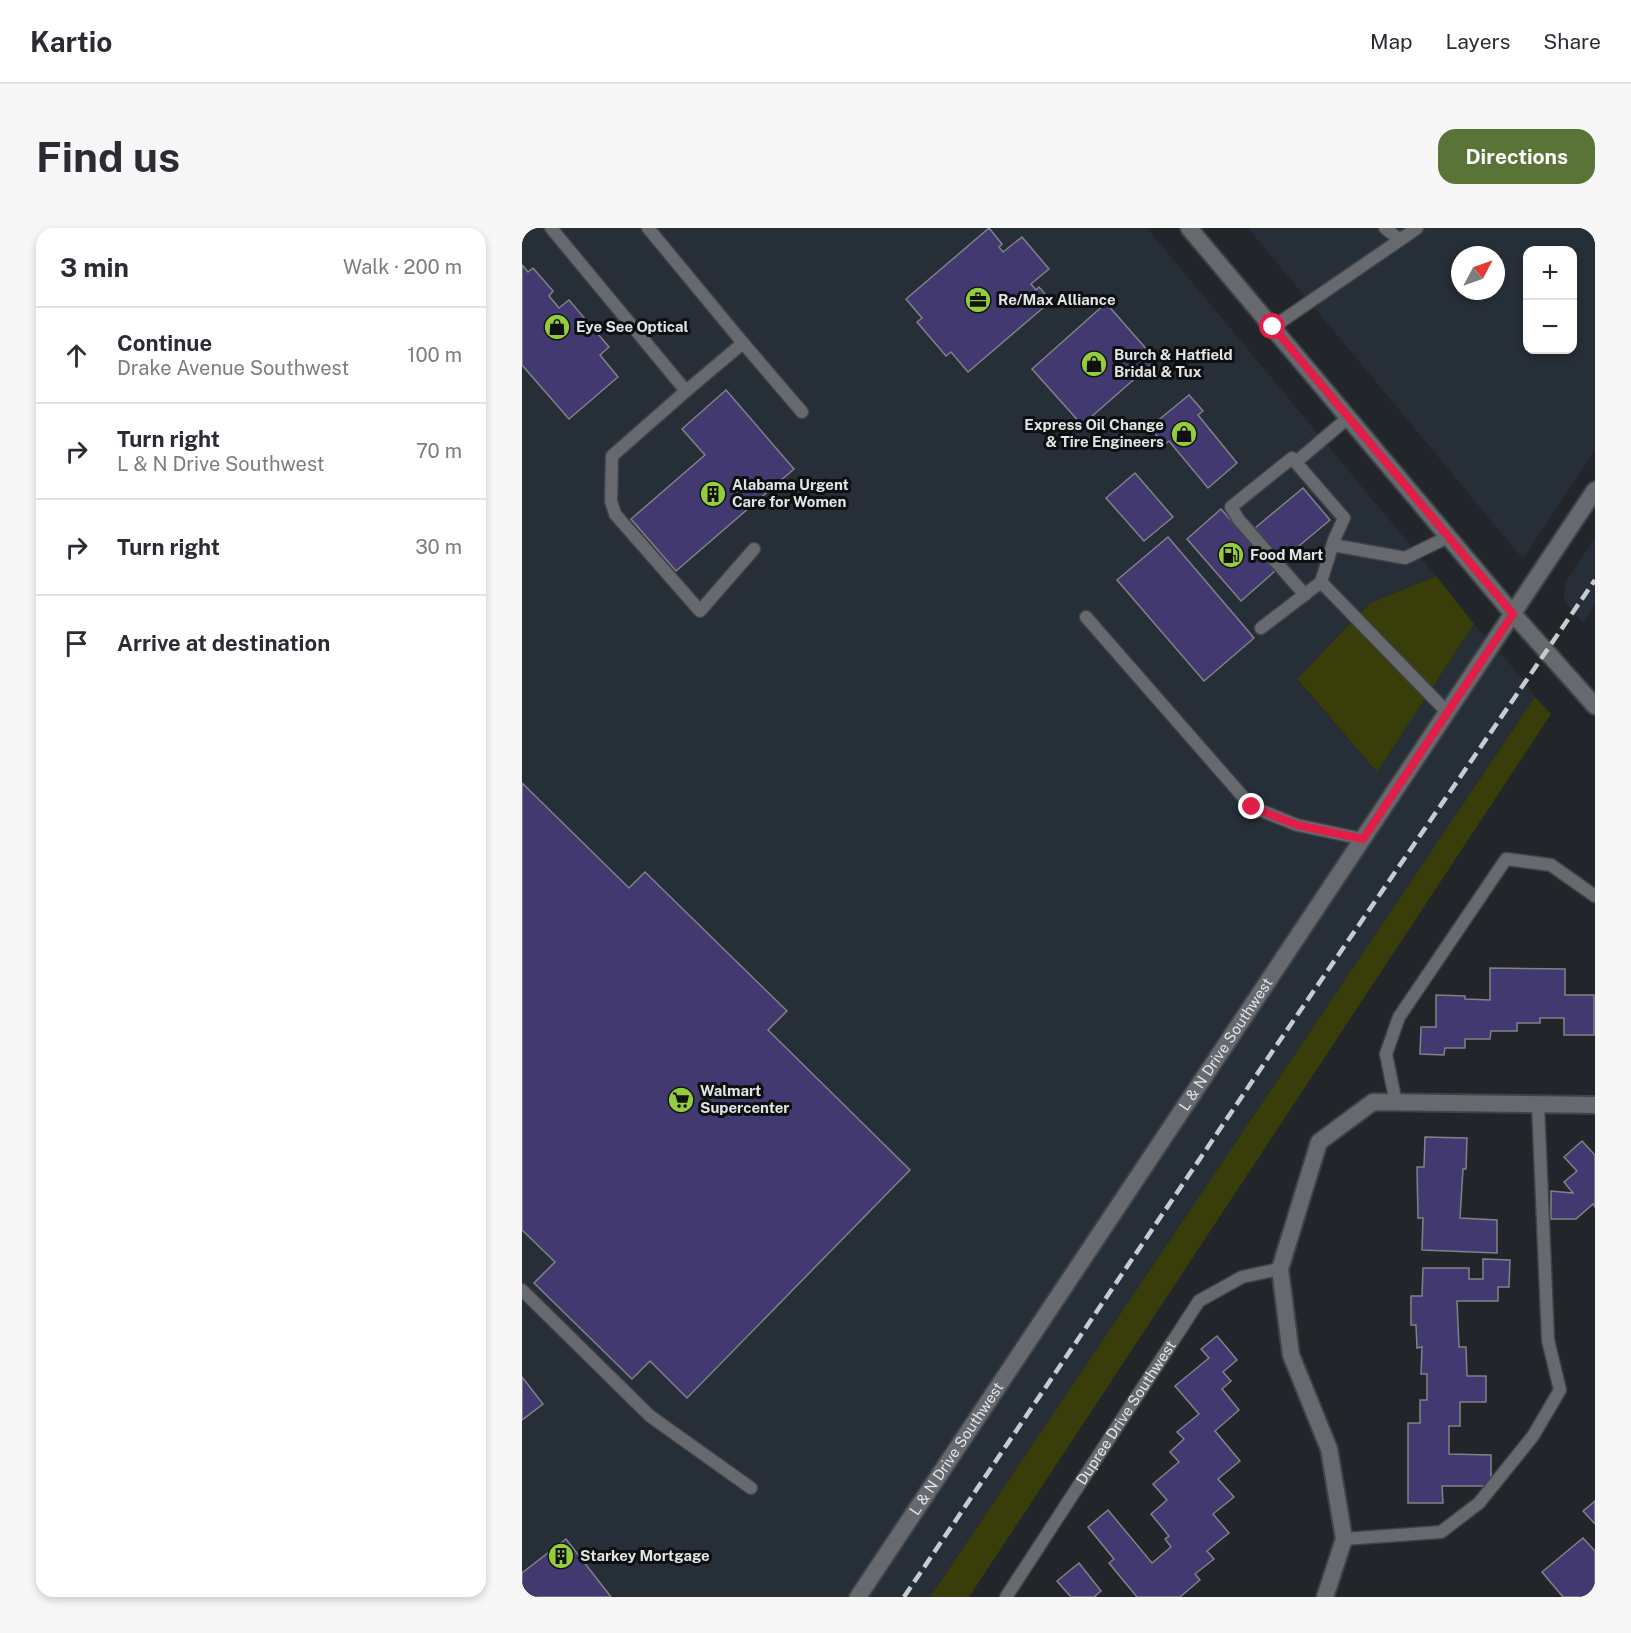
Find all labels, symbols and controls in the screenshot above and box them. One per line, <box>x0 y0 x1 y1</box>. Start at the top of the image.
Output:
text: Kartio <box>30 25 112 58</box>
text: Map <box>1370 29 1413 54</box>
text: Layers <box>1446 29 1510 54</box>
text: Share <box>1543 29 1601 54</box>
button: Directions <box>1438 129 1595 184</box>
text: Find us <box>36 132 180 181</box>
north arrow <box>1451 246 1505 300</box>
map controls <box>1523 246 1577 354</box>
button: + <box>1523 246 1577 300</box>
text: 3 min <box>60 252 129 283</box>
text: Walk · 200 m <box>343 255 462 279</box>
office icon: Re/Max Alliance <box>963 285 993 315</box>
place label: Re/Max Alliance <box>998 291 1116 308</box>
button: − <box>1523 300 1577 354</box>
shop icon: Eye See Optical <box>542 312 572 342</box>
route start <box>1259 313 1285 339</box>
place label: Eye See Optical <box>576 318 688 335</box>
text: Continue <box>117 330 212 356</box>
icon: ahead <box>60 339 93 372</box>
text: 100 m <box>407 343 462 367</box>
place label: Burch & Hatfield Bridal & Tux <box>1114 346 1233 380</box>
shop icon: Burch & Hatfield Bridal & Tux <box>1079 349 1109 379</box>
text: Drake Avenue Southwest <box>117 356 349 380</box>
place label: Express Oil Change & Tire Engineers <box>1024 416 1164 450</box>
shop icon: Express Oil Change & Tire Engineers <box>1169 419 1199 449</box>
text: Turn right <box>117 426 220 452</box>
icon: right <box>60 435 93 468</box>
text: 70 m <box>416 439 462 463</box>
text: L & N Drive Southwest <box>117 452 325 476</box>
place label: Alabama Urgent Care for Women <box>732 476 849 510</box>
building icon: Alabama Urgent Care for Women <box>698 479 728 509</box>
icon: right <box>60 531 93 564</box>
text: Turn right <box>117 534 220 560</box>
text: 30 m <box>415 535 462 559</box>
fuel station icon: Food Mart <box>1216 540 1246 570</box>
place label: Food Mart <box>1250 546 1323 563</box>
icon: arrive <box>60 627 93 660</box>
text: Arrive at destination <box>117 630 330 656</box>
route end <box>1238 793 1264 819</box>
street label: L & N Drive Southwest <box>1175 974 1276 1114</box>
place label: Walmart Supercenter <box>700 1082 790 1116</box>
supermarket icon: Walmart Supercenter <box>666 1085 696 1115</box>
street label: Dupree Drive Southwest <box>1073 1337 1179 1488</box>
street label: L & N Drive Southwest <box>906 1379 1007 1518</box>
building icon: Starkey Mortgage <box>546 1541 576 1571</box>
place label: Starkey Mortgage <box>580 1547 710 1564</box>

